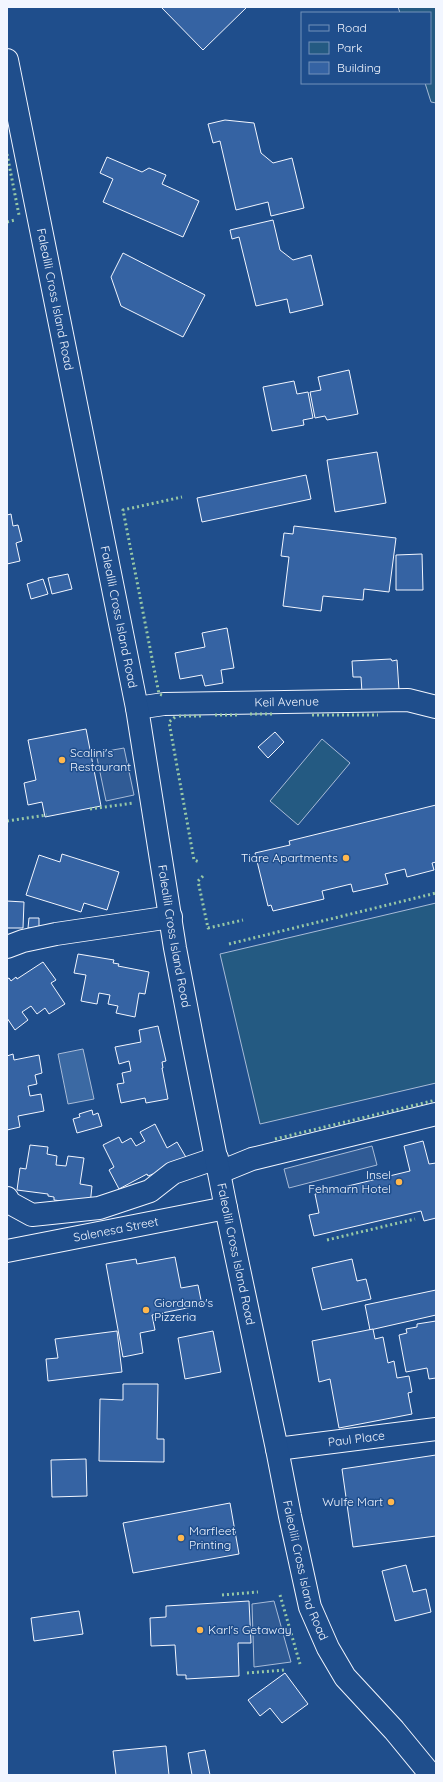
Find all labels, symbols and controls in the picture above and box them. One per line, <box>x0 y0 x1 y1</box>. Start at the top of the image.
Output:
legend <box>301 12 431 84</box>
text: Road <box>337 20 367 35</box>
text: Park <box>337 40 362 55</box>
text: Building <box>337 60 381 75</box>
street label: Falealili Cross Island Road <box>34 227 77 371</box>
street label: Falealili Cross Island Road <box>98 544 141 689</box>
street label: Keil Avenue <box>254 693 319 710</box>
place label: Scalini's Restaurant <box>70 745 131 774</box>
marker: Scalini's Restaurant <box>57 755 67 765</box>
place label: Tiare Apartments <box>241 850 338 865</box>
marker: Tiare Apartments <box>341 853 351 863</box>
street label: Falealili Cross Island Road <box>155 864 194 1009</box>
place label: Insel Fehmarn Hotel <box>308 1167 391 1196</box>
marker: Insel Fehmarn Hotel <box>394 1177 404 1187</box>
street label: Falealili Cross Island Road <box>214 1182 259 1326</box>
street label: Salenesa Street <box>72 1213 160 1245</box>
place label: Giordano's Pizzeria <box>154 1295 214 1324</box>
marker: Giordano's Pizzeria <box>141 1305 151 1315</box>
street label: Paul Place <box>327 1427 386 1450</box>
place label: Wulfe Mart <box>322 1494 383 1509</box>
marker: Wulfe Mart <box>386 1497 396 1507</box>
street label: Falealili Cross Island Road <box>280 1499 332 1642</box>
place label: Marfleet Printing <box>189 1523 236 1552</box>
marker: Marfleet Printing <box>176 1533 186 1543</box>
place label: Karl's Getaway <box>208 1622 292 1637</box>
marker: Karl's Getaway <box>195 1625 205 1635</box>

